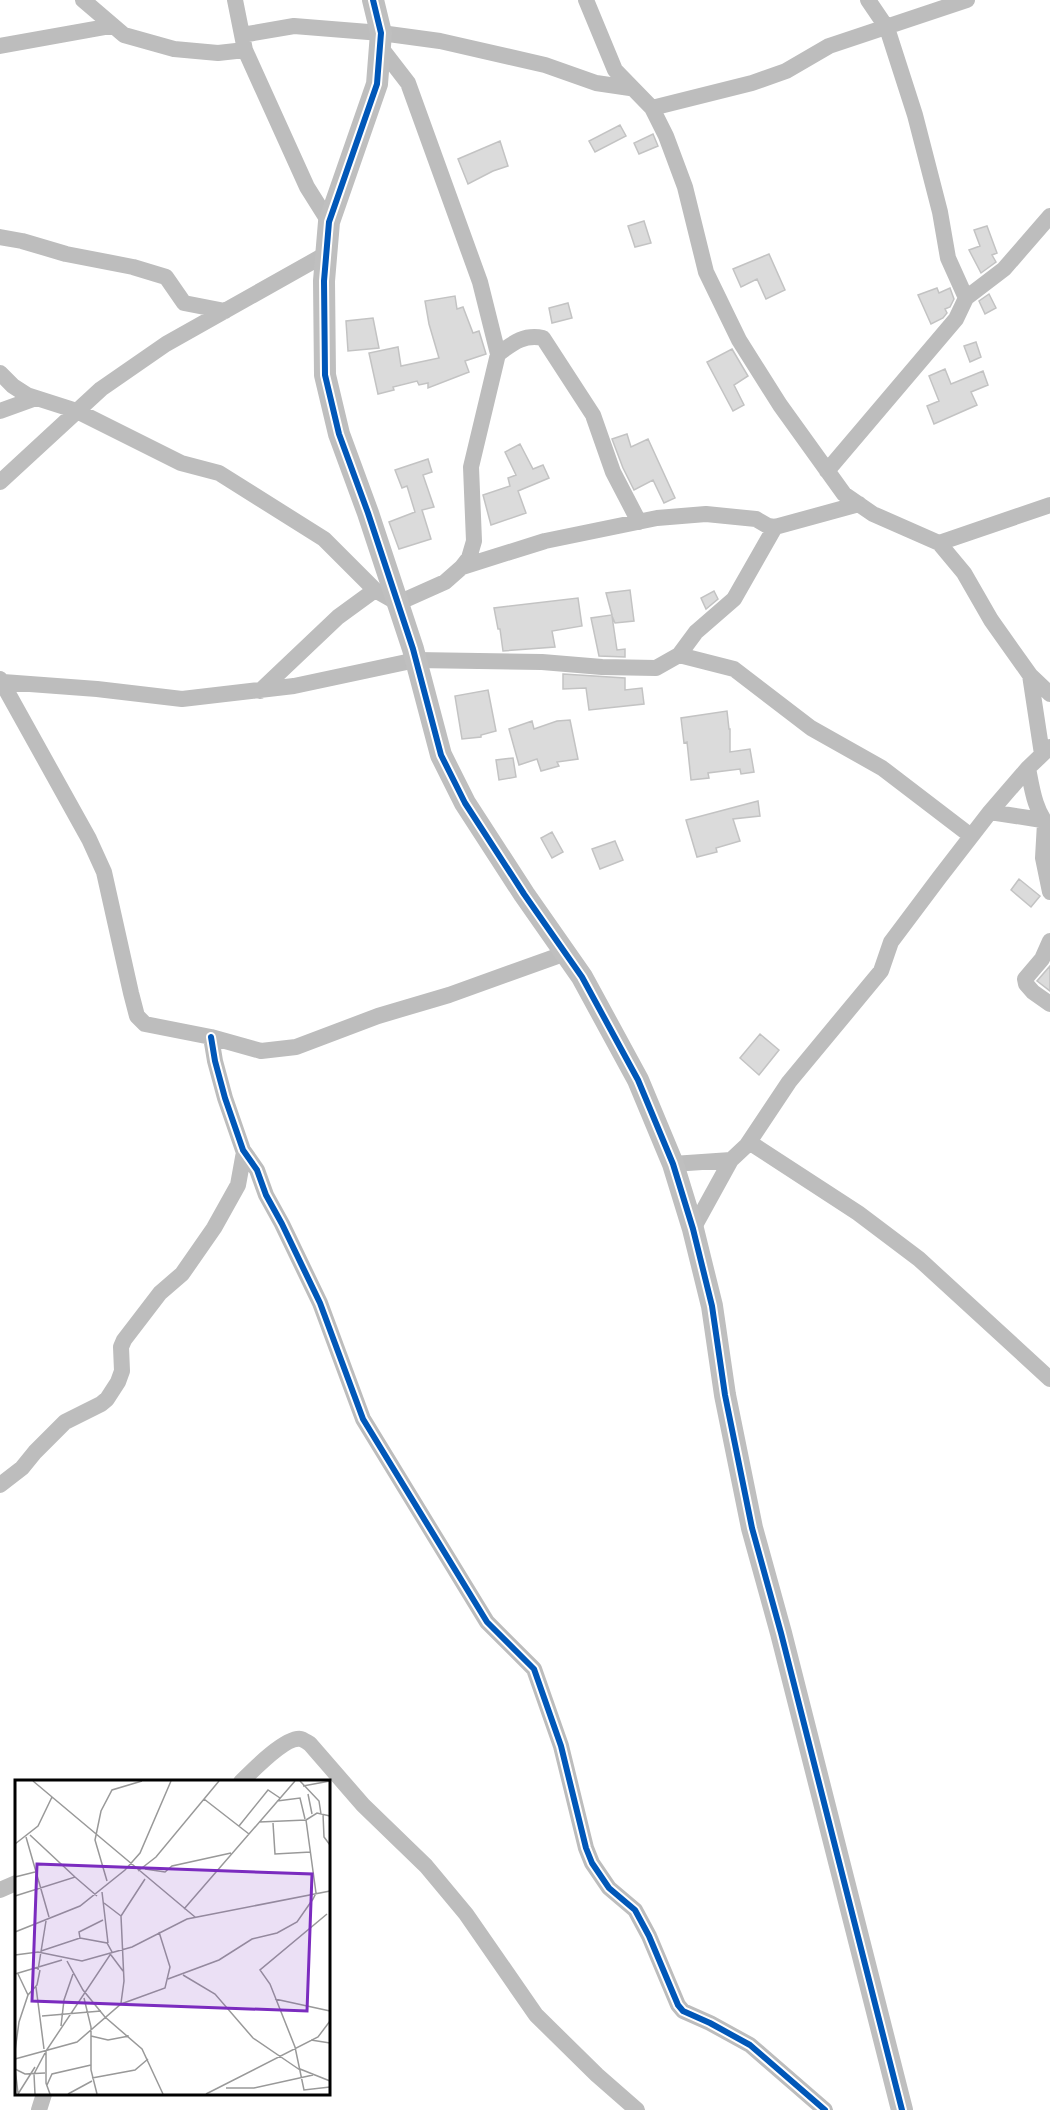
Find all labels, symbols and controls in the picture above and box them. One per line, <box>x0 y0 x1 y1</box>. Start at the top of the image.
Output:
inset map <box>15 1780 330 2095</box>

